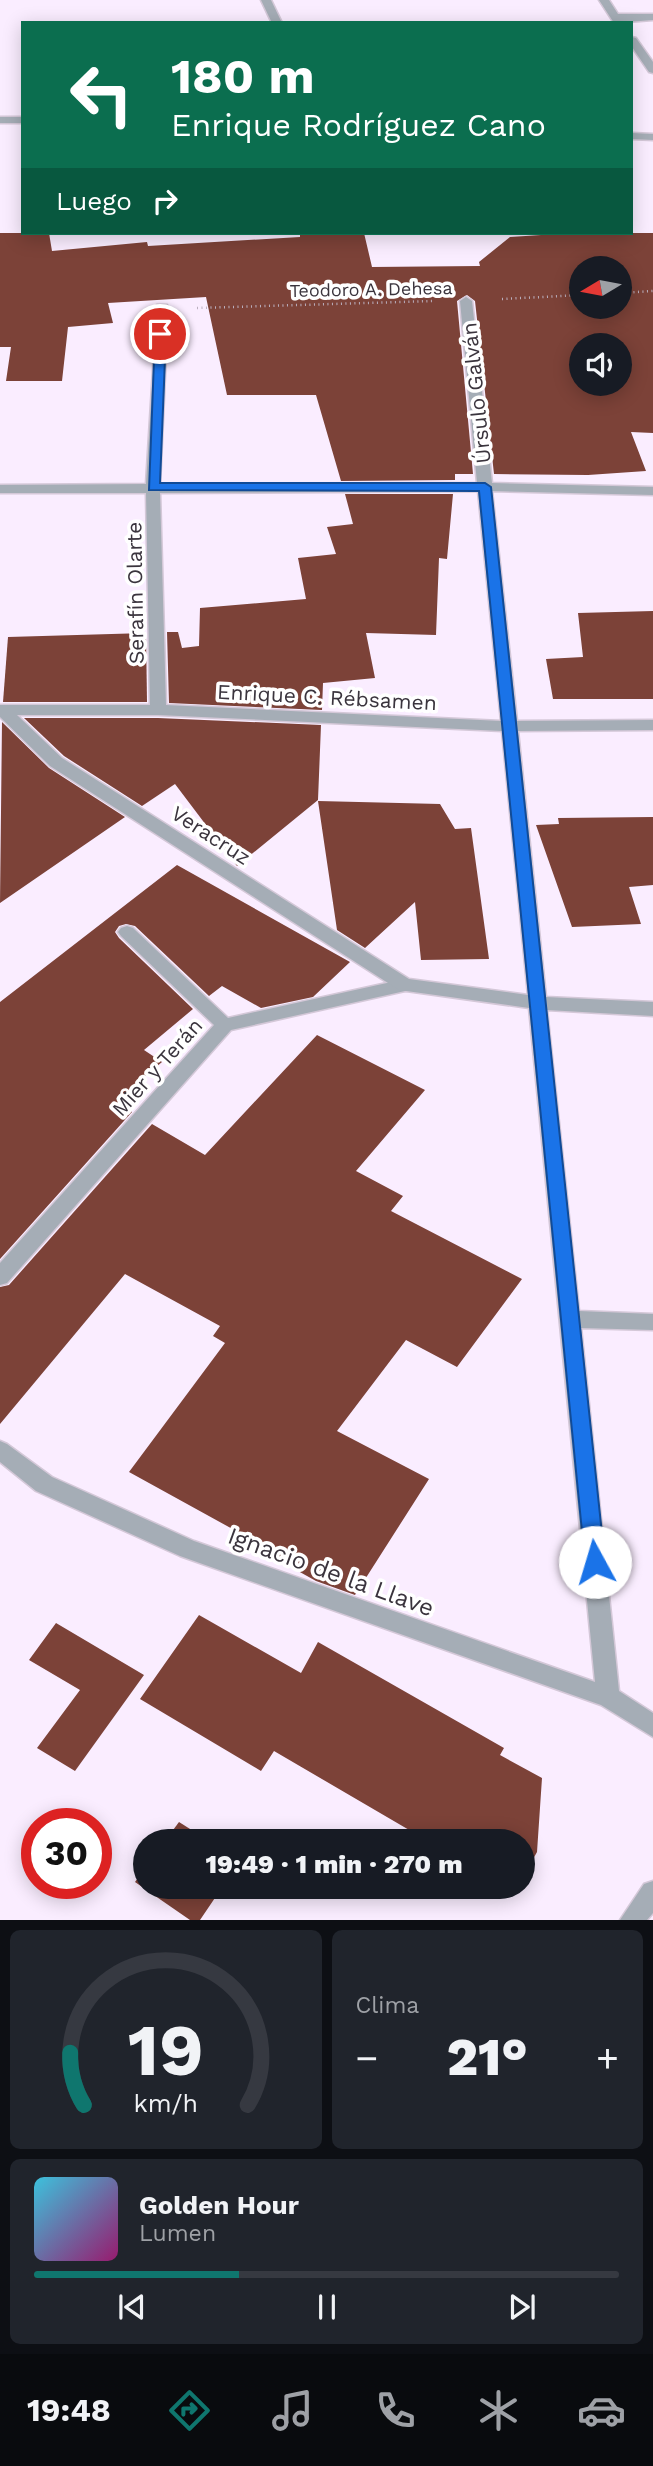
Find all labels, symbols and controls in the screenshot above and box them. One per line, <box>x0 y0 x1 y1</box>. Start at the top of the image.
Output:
text: 180 m <box>171 47 315 105</box>
icon: left <box>56 49 147 140</box>
text: Enrique Rodríguez Cano <box>171 106 546 144</box>
icon: right <box>146 182 184 220</box>
text: Luego <box>56 186 132 216</box>
north arrow <box>569 256 632 318</box>
map controls <box>569 256 632 396</box>
street label: Teodoro A. Dehesa <box>289 277 453 301</box>
pin <box>130 304 190 364</box>
icon: arrive <box>141 315 179 353</box>
street label: Úrsulo Galván <box>456 321 496 465</box>
button: sound <box>569 333 632 396</box>
street label: Serafín Olarte <box>121 522 149 664</box>
street label: Enrique C. Rébsamen <box>217 679 437 715</box>
street label: Veracruz <box>167 800 255 870</box>
street label: Mier y Terán <box>107 1013 207 1121</box>
street label: Ignacio de la Llave <box>224 1522 438 1622</box>
position arrow <box>558 1525 632 1599</box>
speed limit sign: 30 <box>21 1808 112 1899</box>
text: 19:49 · 1 min · 270 m <box>205 1849 463 1879</box>
text: Clima <box>356 1992 419 2019</box>
text: 19 <box>128 2008 204 2094</box>
text: 21° <box>447 2027 528 2088</box>
text: − <box>356 2036 378 2080</box>
text: + <box>596 2036 619 2080</box>
text: km/h <box>134 2089 198 2118</box>
text: Golden Hour <box>139 2190 299 2220</box>
text: Lumen <box>139 2220 216 2247</box>
icon: previous <box>113 2288 151 2326</box>
icon: pause <box>308 2288 346 2326</box>
icon: next <box>503 2288 541 2326</box>
icon: directions <box>165 2386 214 2435</box>
icon: music <box>268 2386 317 2435</box>
icon: phone <box>371 2386 420 2435</box>
icon: climate <box>474 2386 523 2435</box>
icon: car <box>577 2386 626 2435</box>
text: 19:48 <box>27 2391 111 2429</box>

